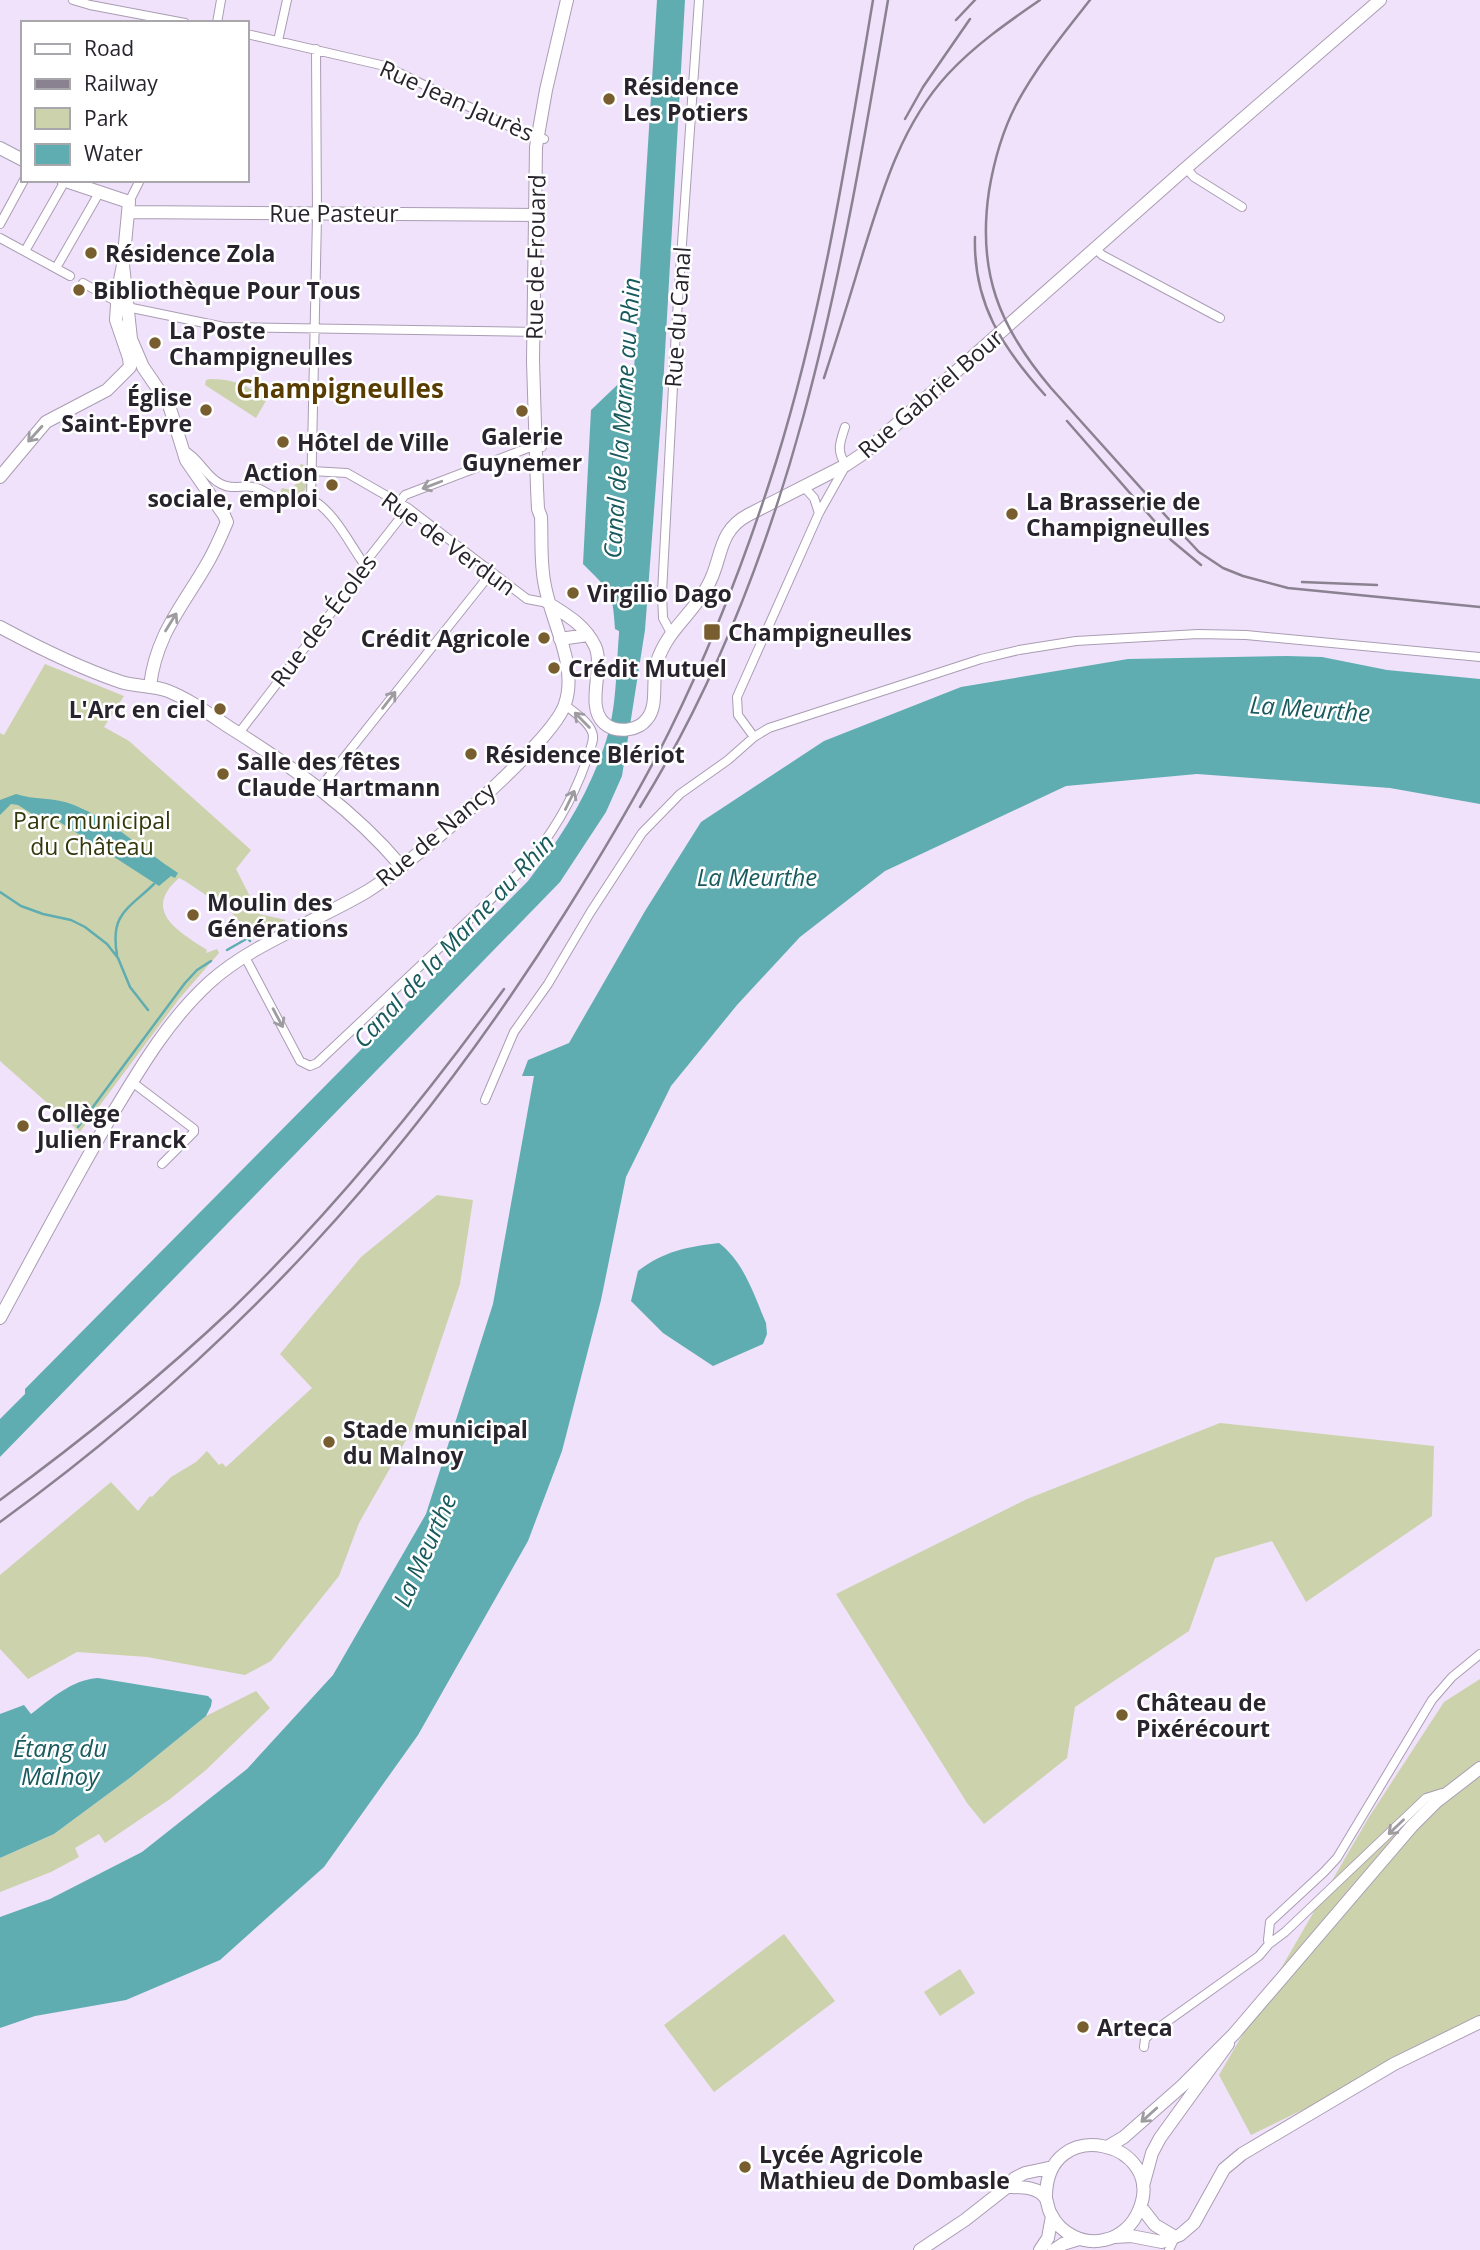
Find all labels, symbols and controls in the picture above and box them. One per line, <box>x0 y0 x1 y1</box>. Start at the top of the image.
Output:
legend <box>21 21 248 182</box>
text: Road <box>84 34 134 62</box>
street label: Rue Jean Jaurès <box>375 52 539 148</box>
text: Railway <box>84 69 158 97</box>
place label: Résidence Les Potiers <box>623 70 748 128</box>
marker: Résidence Les Potiers <box>601 91 617 107</box>
text: Park <box>84 104 128 132</box>
text: Water <box>84 139 143 167</box>
street label: Rue de Frouard <box>518 174 552 340</box>
street label: Rue Pasteur <box>269 197 399 229</box>
place label: Résidence Zola <box>105 237 275 269</box>
marker: Résidence Zola <box>83 245 99 261</box>
street label: Rue du Canal <box>656 245 698 389</box>
place label: Bibliothèque Pour Tous <box>93 274 361 306</box>
water label: Canal de la Marne au Rhin <box>595 276 647 560</box>
marker: Bibliothèque Pour Tous <box>71 282 87 298</box>
place label: La Poste Champigneulles <box>169 314 353 372</box>
street label: Rue Gabriel Bour <box>850 321 1010 465</box>
marker: La Poste Champigneulles <box>147 335 163 351</box>
district label: Champigneulles <box>236 370 444 406</box>
place label: Église Saint-Epvre <box>61 381 192 439</box>
marker: Église Saint-Epvre <box>198 402 214 418</box>
marker: Galerie Guynemer <box>514 403 530 419</box>
place label: Galerie Guynemer <box>462 420 582 478</box>
one-way arrow <box>27 425 44 442</box>
place label: Hôtel de Ville <box>297 426 449 458</box>
marker: Hôtel de Ville <box>275 434 291 450</box>
place label: Action sociale, emploi <box>147 456 318 514</box>
marker: Action sociale, emploi <box>324 477 340 493</box>
one-way arrow <box>421 479 443 492</box>
street label: Rue de Verdun <box>375 483 523 603</box>
place label: La Brasserie de Champigneulles <box>1026 485 1210 543</box>
marker: La Brasserie de Champigneulles <box>1004 506 1020 522</box>
street label: Rue des Écoles <box>263 547 383 693</box>
place label: Virgilio Dago <box>587 577 732 609</box>
marker: Virgilio Dago <box>565 585 581 601</box>
one-way arrow <box>165 612 179 632</box>
place label: Champigneulles <box>728 616 912 648</box>
place label: Crédit Agricole <box>361 622 530 654</box>
marker: Champigneulles <box>702 622 722 642</box>
marker: Crédit Agricole <box>536 630 552 646</box>
place label: Crédit Mutuel <box>568 652 727 684</box>
marker: Crédit Mutuel <box>546 660 562 676</box>
water label: La Meurthe <box>1249 687 1371 729</box>
one-way arrow <box>382 691 397 709</box>
place label: L'Arc en ciel <box>69 693 206 725</box>
marker: L'Arc en ciel <box>212 701 228 717</box>
one-way arrow <box>573 712 590 729</box>
place label: Résidence Blériot <box>485 738 685 770</box>
place label: Salle des fêtes Claude Hartmann <box>237 745 440 803</box>
marker: Résidence Blériot <box>463 746 479 762</box>
marker: Salle des fêtes Claude Hartmann <box>215 766 231 782</box>
street label: Rue de Nancy <box>368 774 502 893</box>
one-way arrow <box>563 790 577 811</box>
park label: Parc municipal du Château <box>13 804 171 862</box>
water label: Canal de la Marne au Rhin <box>345 826 561 1054</box>
water label: La Meurthe <box>697 860 817 893</box>
place label: Moulin des Générations <box>207 886 348 944</box>
marker: Moulin des Générations <box>185 907 201 923</box>
one-way arrow <box>271 1007 285 1027</box>
place label: Collège Julien Franck <box>35 1097 187 1155</box>
marker: Collège Julien Franck <box>15 1118 31 1134</box>
place label: Stade municipal du Malnoy <box>343 1413 528 1471</box>
marker: Stade municipal du Malnoy <box>321 1434 337 1450</box>
water label: La Meurthe <box>384 1488 464 1612</box>
place label: Château de Pixérécourt <box>1136 1686 1270 1744</box>
marker: Château de Pixérécourt <box>1114 1707 1130 1723</box>
water label: Étang du Malnoy <box>13 1731 107 1792</box>
one-way arrow <box>1388 1819 1405 1836</box>
place label: Arteca <box>1097 2011 1173 2043</box>
marker: Arteca <box>1075 2019 1091 2035</box>
one-way arrow <box>1141 2106 1158 2123</box>
place label: Lycée Agricole Mathieu de Dombasle <box>759 2138 1010 2196</box>
marker: Lycée Agricole Mathieu de Dombasle <box>737 2159 753 2175</box>

